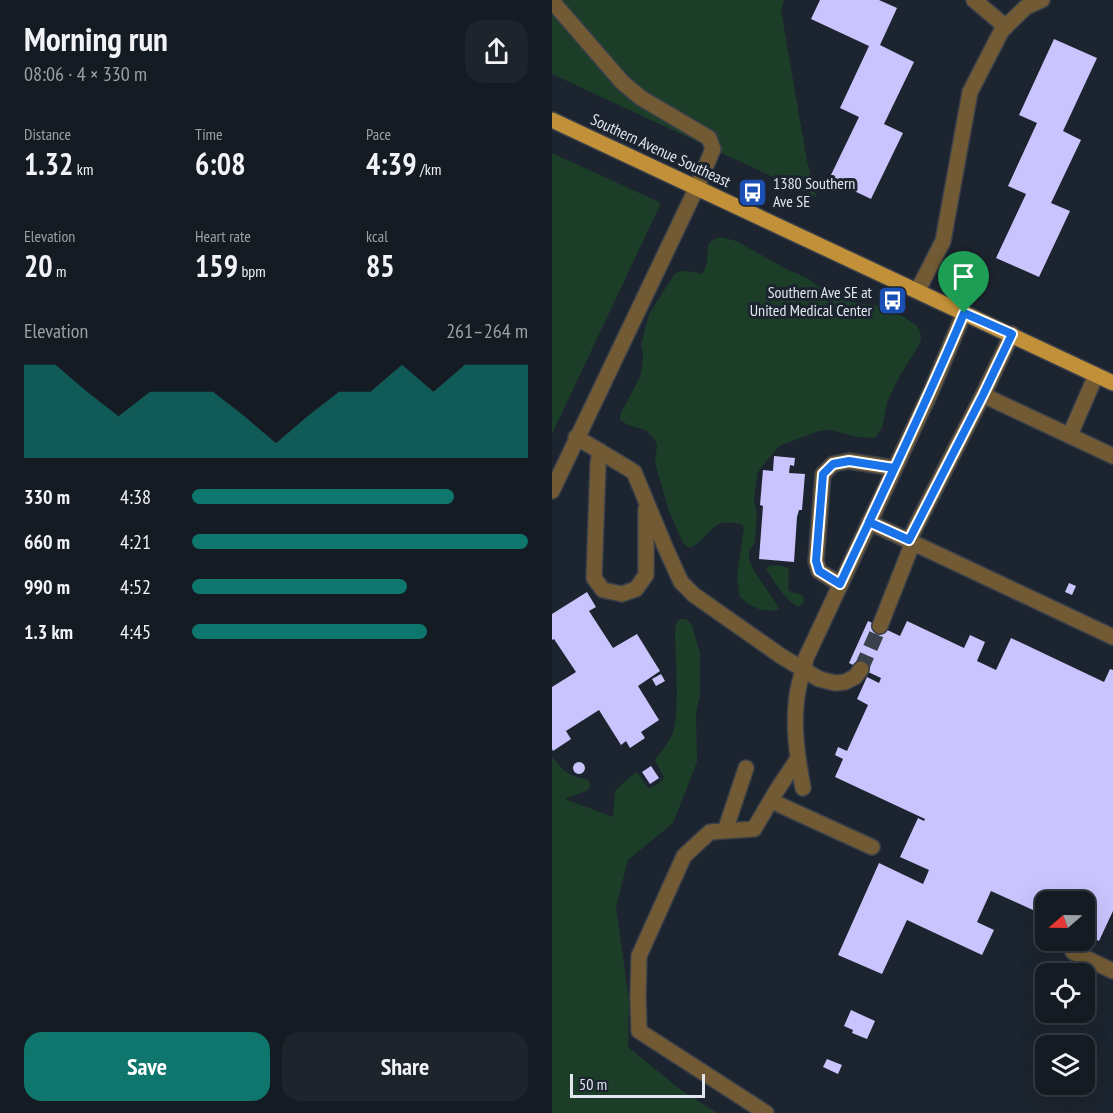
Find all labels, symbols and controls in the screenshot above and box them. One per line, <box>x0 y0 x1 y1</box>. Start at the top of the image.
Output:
text: Morning run <box>24 17 168 60</box>
button: share <box>465 20 528 83</box>
text: 08:06 · 4 × 330 m <box>24 61 147 87</box>
street label: Southern Avenue Southeast <box>588 109 735 191</box>
text: Distance <box>24 124 71 144</box>
text: Time <box>195 124 223 144</box>
text: Pace <box>366 124 391 144</box>
text: 1.32 <box>24 144 73 183</box>
text: 6:08 <box>195 144 246 183</box>
text: 4:39 <box>366 144 417 183</box>
text: km <box>73 159 93 179</box>
text: /km <box>417 159 441 179</box>
place label: 1380 Southern Ave SE <box>773 173 855 211</box>
bus stop icon: 1380 Southern Ave SE <box>736 176 768 208</box>
text: Elevation <box>24 226 75 246</box>
text: Heart rate <box>195 226 251 246</box>
text: kcal <box>366 226 388 246</box>
text: 20 <box>24 246 53 285</box>
text: 159 <box>195 246 238 285</box>
text: 85 <box>366 246 395 285</box>
pin <box>938 251 989 313</box>
icon: arrive <box>947 260 980 293</box>
text: m <box>53 261 67 281</box>
text: bpm <box>238 261 266 281</box>
place label: Southern Ave SE at United Medical Center <box>750 282 873 320</box>
bus stop icon: Southern Ave SE at United Medical Center <box>877 285 909 317</box>
text: Elevation <box>24 318 88 344</box>
text: 261–264 m <box>446 318 528 344</box>
text: 330 m <box>24 484 70 510</box>
text: 4:38 <box>120 484 151 510</box>
text: 660 m <box>24 529 70 555</box>
text: 4:21 <box>120 529 151 555</box>
text: 990 m <box>24 574 70 600</box>
text: 4:52 <box>120 574 151 600</box>
text: 1.3 km <box>24 619 73 645</box>
text: 4:45 <box>120 619 151 645</box>
north arrow <box>1035 891 1095 951</box>
map controls <box>1035 891 1095 1095</box>
button: locate <box>1035 963 1095 1023</box>
button: Save <box>24 1032 270 1101</box>
button: Share <box>282 1032 528 1101</box>
button: layers <box>1035 1035 1095 1095</box>
scale bar <box>570 1071 705 1098</box>
text: 50 m <box>579 1074 607 1094</box>

